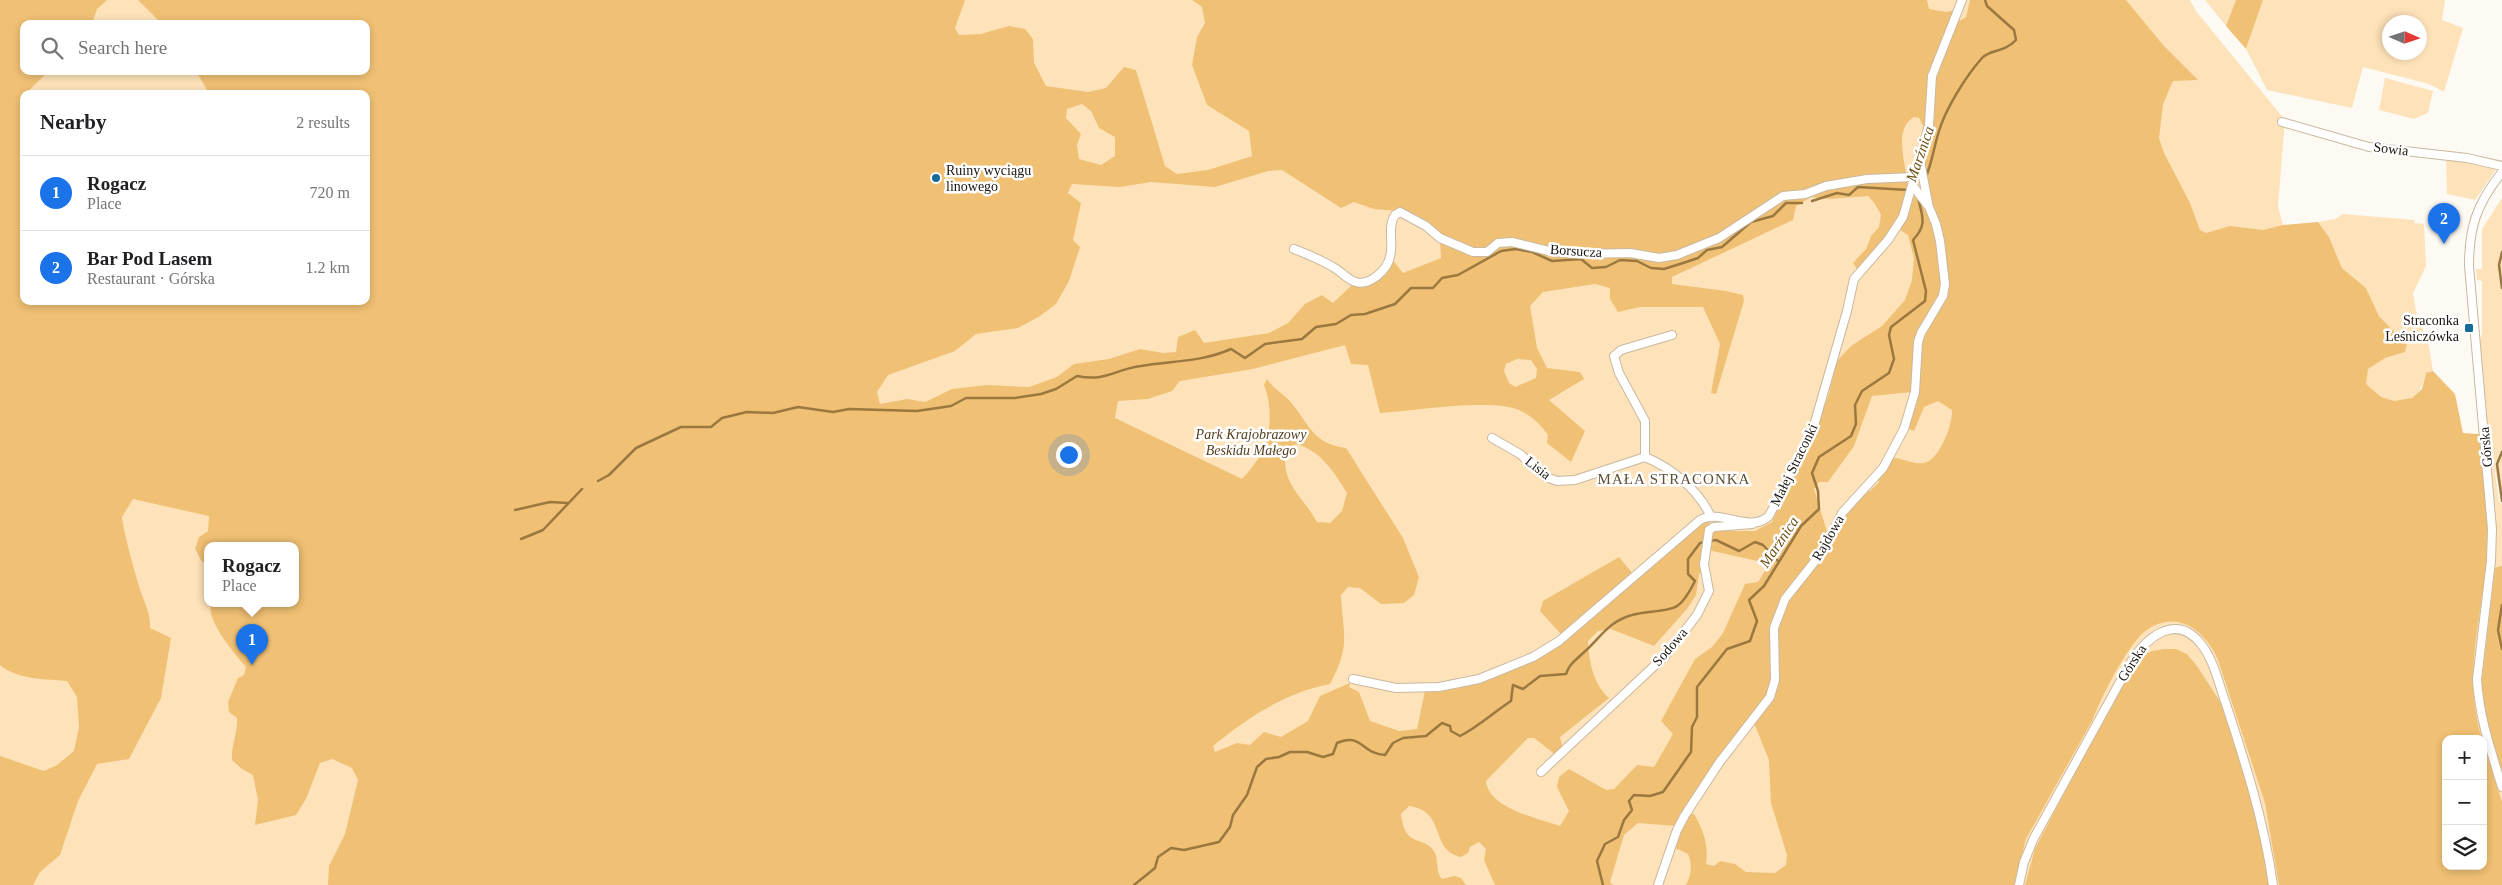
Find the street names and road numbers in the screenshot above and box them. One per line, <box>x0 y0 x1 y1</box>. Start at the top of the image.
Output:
street label: Sowia <box>2373 139 2410 159</box>
street label: Borsucza <box>1549 242 1603 260</box>
street label: Małej Straconki <box>1768 421 1820 509</box>
street label: Górska <box>2477 425 2495 468</box>
street label: Lisia <box>1522 453 1554 483</box>
street label: Rajdowa <box>1809 512 1847 563</box>
street label: Sodowa <box>1650 624 1691 669</box>
street label: Górska <box>2115 641 2150 684</box>

